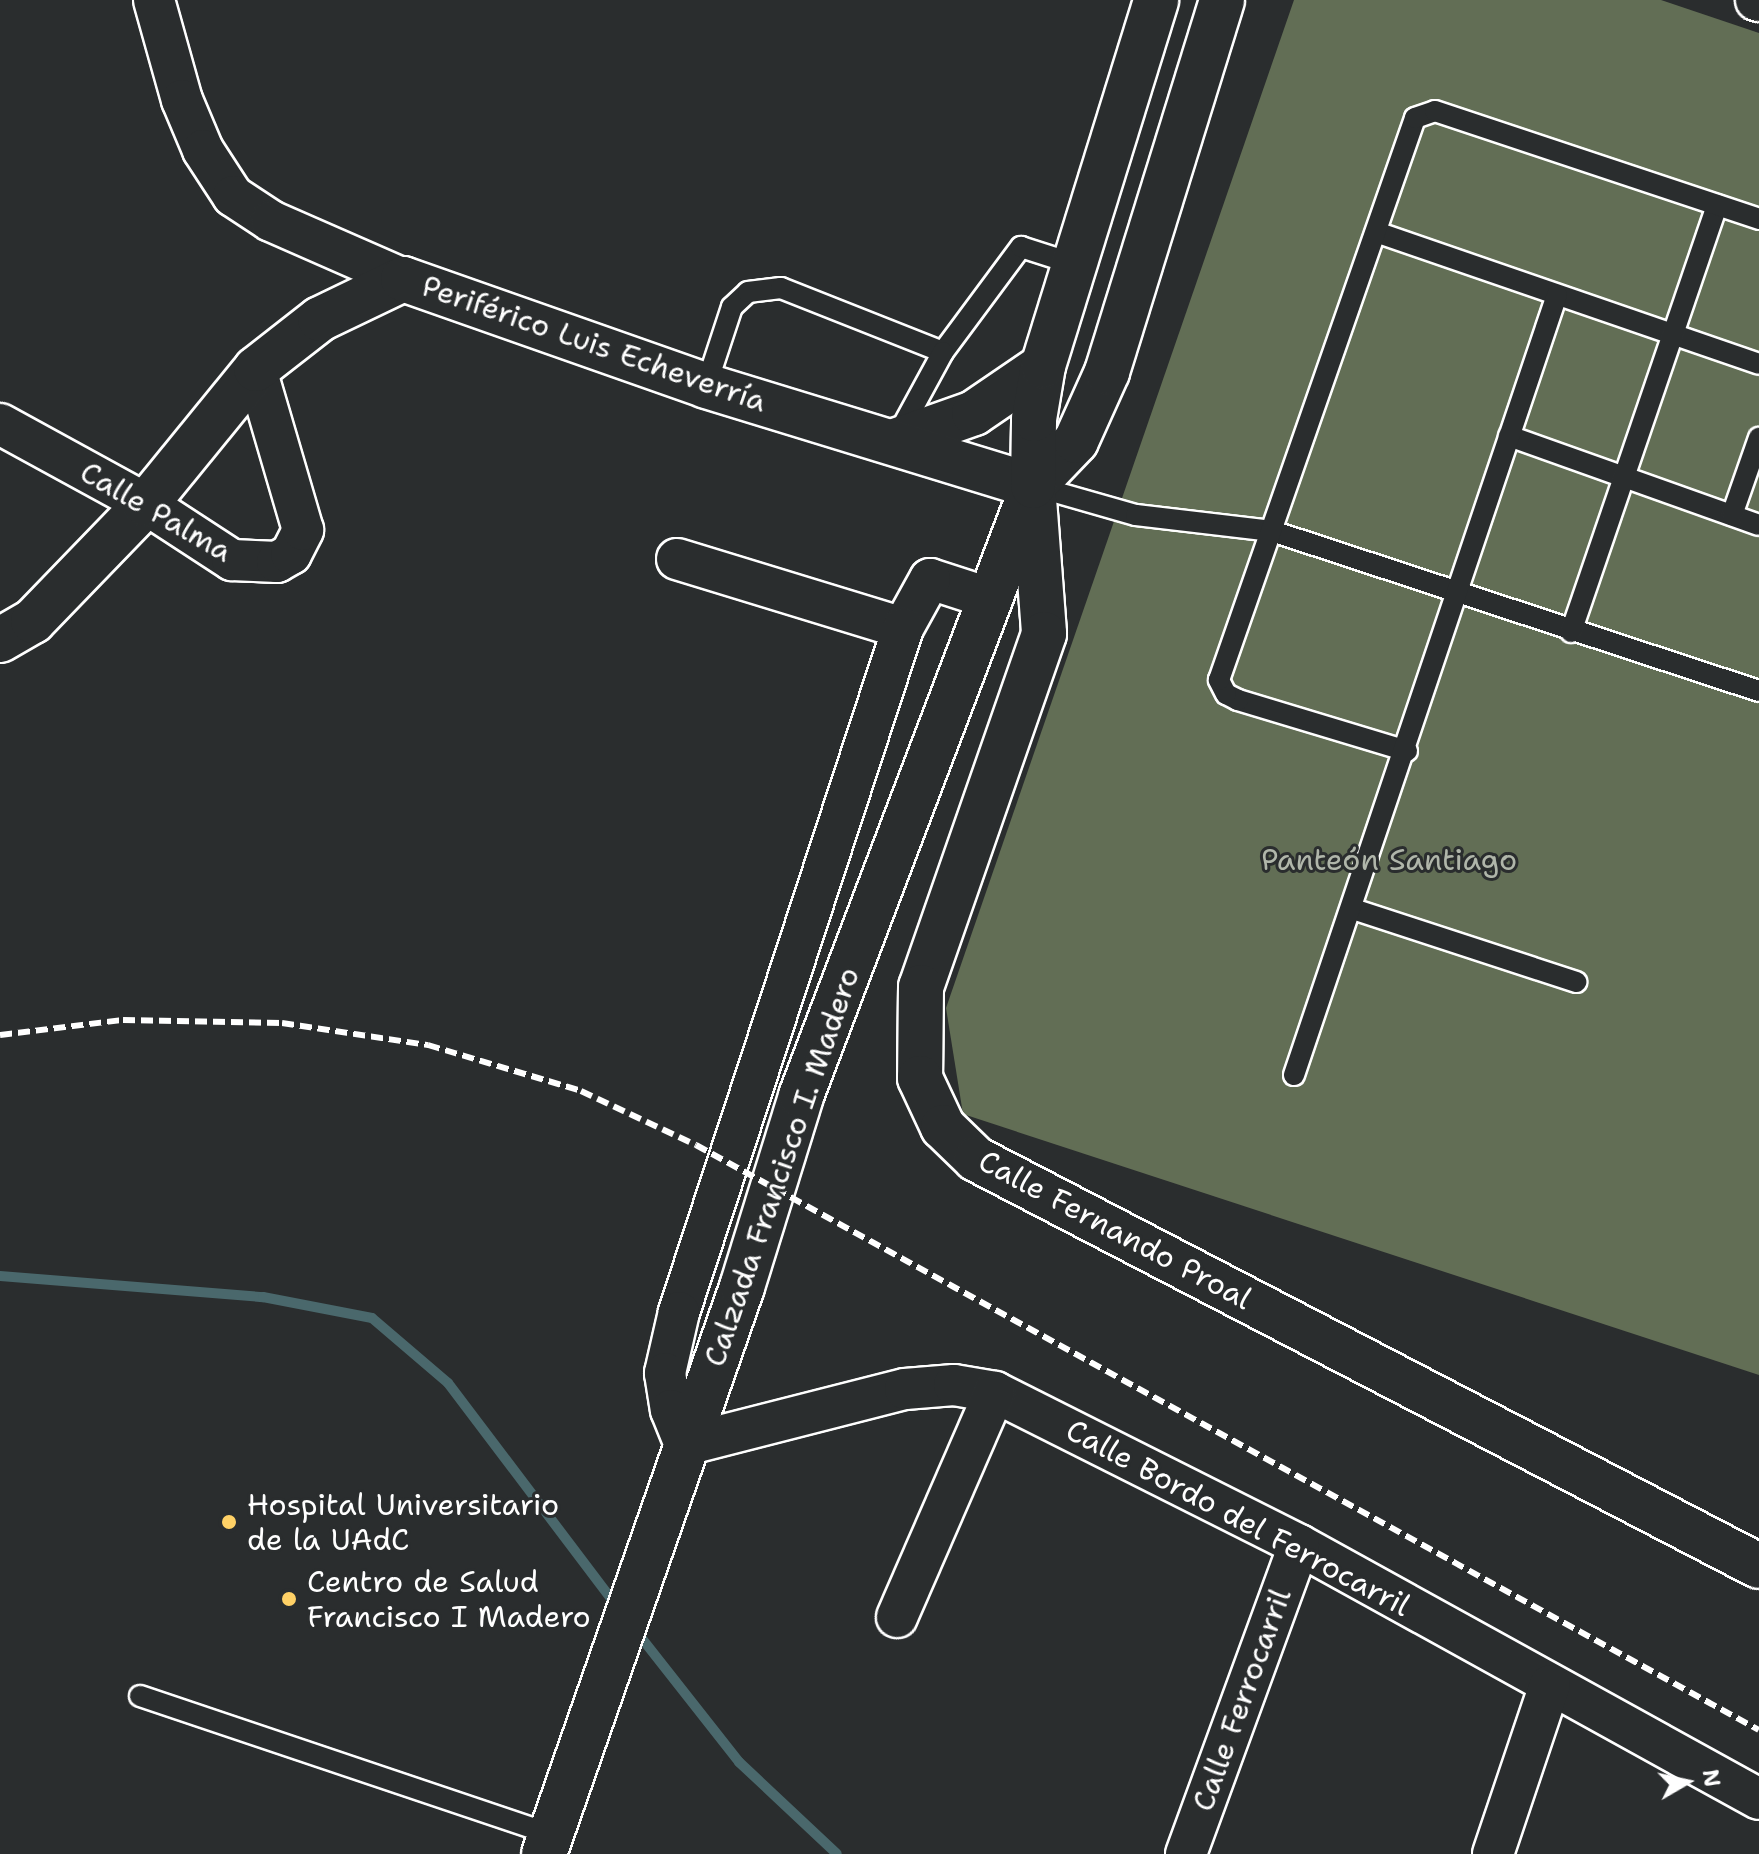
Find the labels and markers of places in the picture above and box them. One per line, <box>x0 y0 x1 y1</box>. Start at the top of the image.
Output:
place label: Hospital Universitario de la UAdC <box>247 1487 559 1558</box>
marker: Hospital Universitario de la UAdC <box>218 1511 240 1533</box>
place label: Centro de Salud Francisco I Madero <box>307 1564 591 1634</box>
marker: Centro de Salud Francisco I Madero <box>278 1588 300 1610</box>

